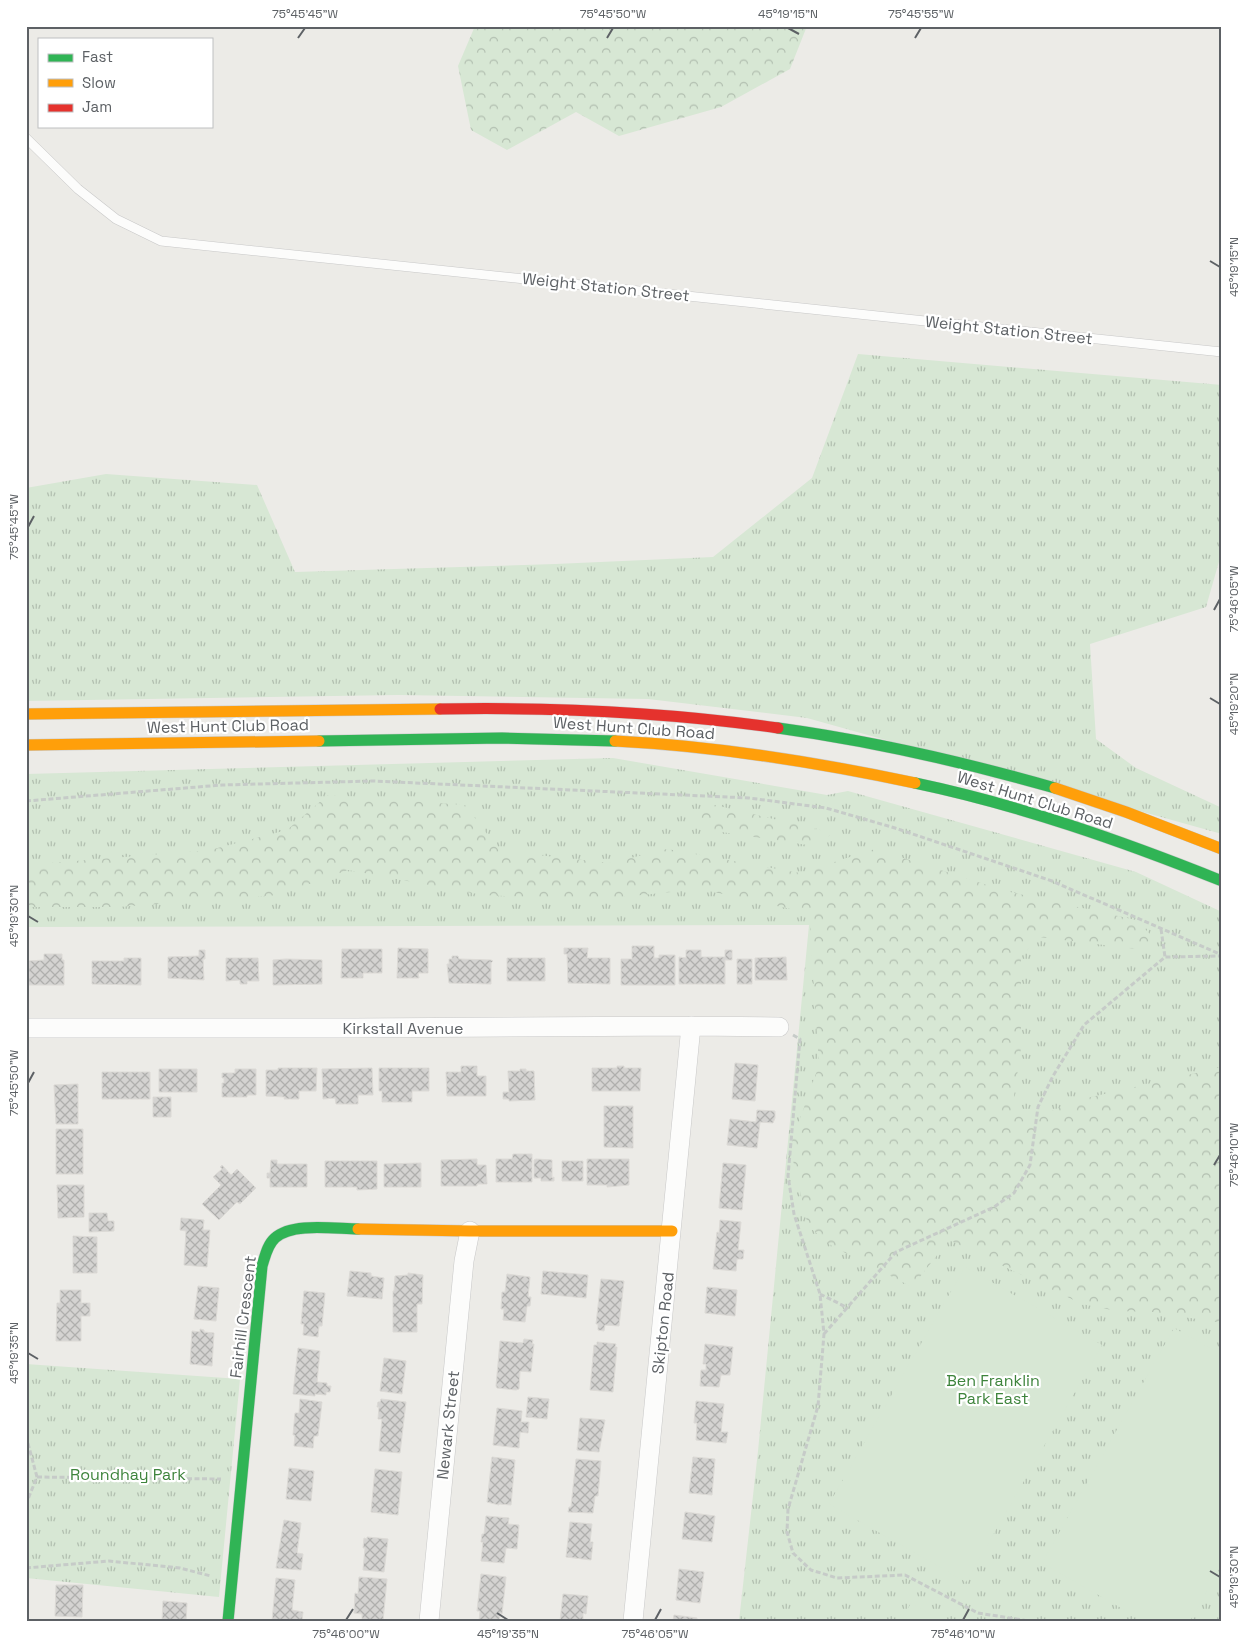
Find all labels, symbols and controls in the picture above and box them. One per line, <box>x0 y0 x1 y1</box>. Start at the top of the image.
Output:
text: 75°45'45"W <box>272 6 339 22</box>
text: 75°45'50"W <box>580 6 647 22</box>
text: 45°19'15"N <box>758 6 818 22</box>
text: 75°45'55"W <box>888 6 955 22</box>
legend <box>38 38 212 128</box>
text: Fast <box>82 47 113 66</box>
text: Slow <box>82 73 116 92</box>
text: Jam <box>82 97 112 116</box>
text: 45°19'15"N <box>1226 237 1242 297</box>
street label: Weight Station Street <box>521 268 691 306</box>
street label: Weight Station Street <box>924 311 1094 349</box>
text: 75°45'45"W <box>6 493 22 560</box>
text: 75°46'05"W <box>1226 565 1242 632</box>
text: 45°19'20"N <box>1226 673 1242 735</box>
street label: West Hunt Club Road <box>552 712 716 744</box>
street label: West Hunt Club Road <box>147 714 309 738</box>
street label: West Hunt Club Road <box>954 766 1116 834</box>
text: 45°19'30"N <box>6 885 22 947</box>
street label: Kirkstall Avenue <box>342 1018 464 1039</box>
text: 75°45'50"W <box>6 1049 22 1116</box>
text: 75°46'10"W <box>1226 1122 1242 1187</box>
street label: Fairhill Crescent <box>225 1255 261 1379</box>
street label: Skipton Road <box>647 1271 679 1375</box>
text: 45°19'35"N <box>6 1322 22 1384</box>
street label: Newark Street <box>432 1369 464 1481</box>
park label: Ben Franklin Park East <box>946 1370 1040 1409</box>
park label: Roundhay Park <box>70 1464 186 1485</box>
text: 45°19'30"N <box>1226 1546 1242 1608</box>
text: 75°46'00"W <box>312 1626 380 1642</box>
text: 45°19'35"N <box>477 1626 539 1642</box>
text: 75°46'05"W <box>622 1626 689 1642</box>
text: 75°46'10"W <box>931 1626 996 1642</box>

